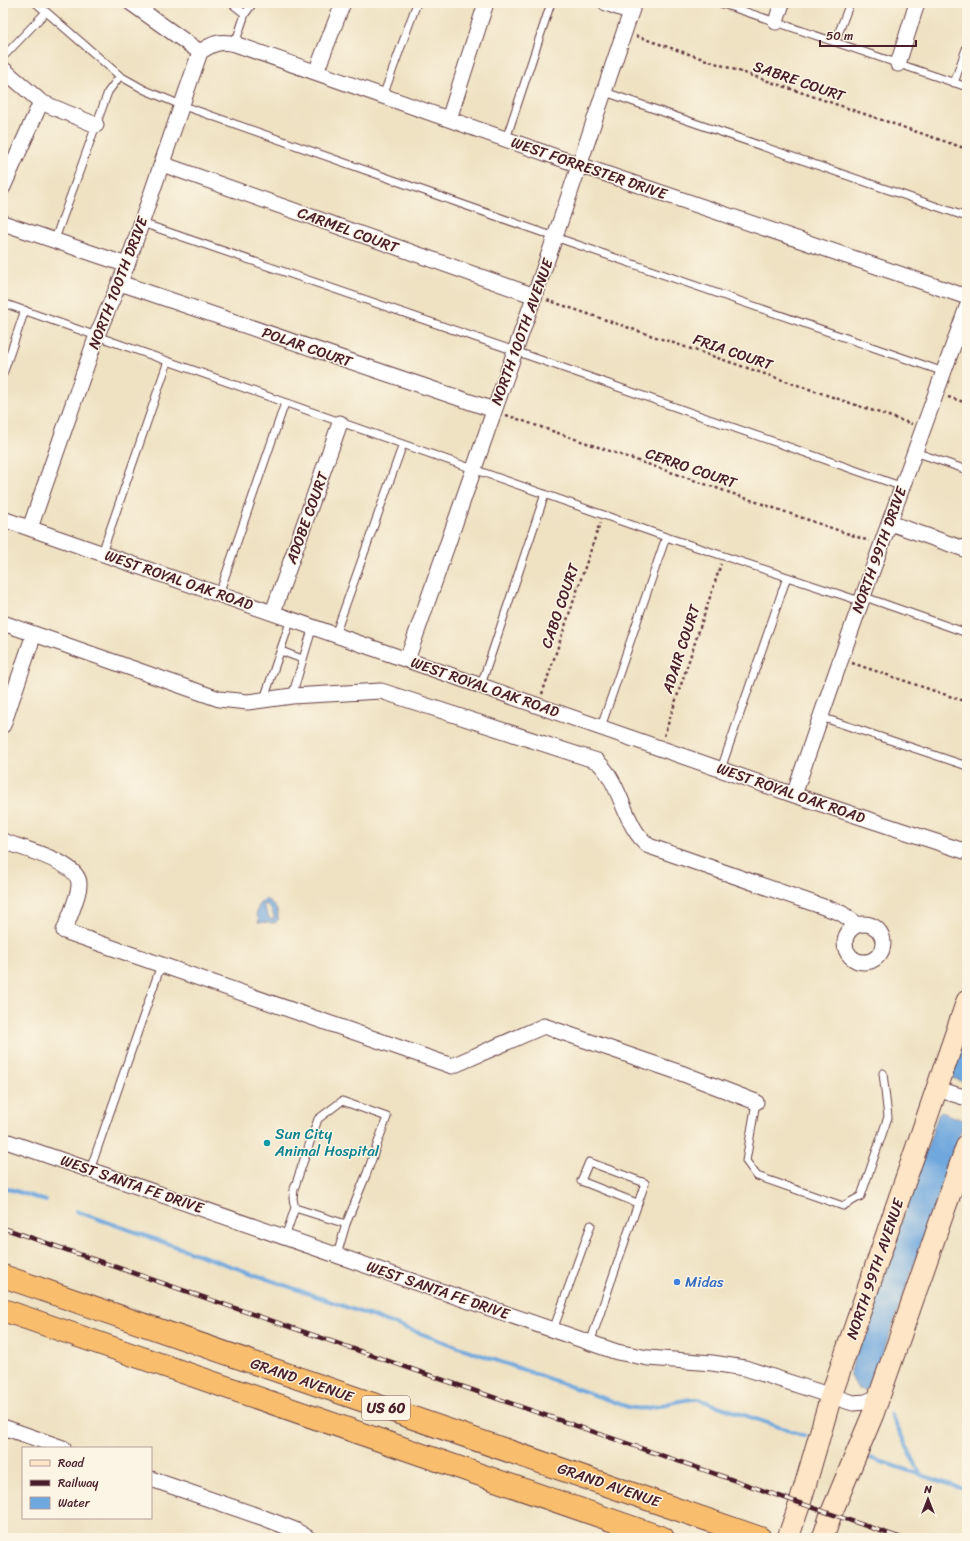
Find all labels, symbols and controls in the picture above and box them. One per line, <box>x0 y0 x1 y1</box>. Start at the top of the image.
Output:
scale bar <box>820 22 916 48</box>
text: 50 m <box>826 25 853 47</box>
street label: SABRE COURT <box>750 53 850 109</box>
street label: WEST FORRESTER DRIVE <box>508 129 672 207</box>
street label: CARMEL COURT <box>294 200 404 261</box>
street label: NORTH 100TH DRIVE <box>81 211 156 353</box>
street label: NORTH 100TH AVENUE <box>483 253 561 409</box>
street label: POLAR COURT <box>258 319 357 375</box>
street label: FRIA COURT <box>690 326 777 378</box>
street label: CERRO COURT <box>642 440 742 496</box>
street label: ADOBE COURT <box>278 468 336 568</box>
street label: NORTH 99TH DRIVE <box>844 481 915 617</box>
street label: WEST ROYAL OAK ROAD <box>101 542 257 618</box>
street label: CABO COURT <box>533 559 587 652</box>
street label: ADAIR COURT <box>654 600 708 698</box>
street label: WEST ROYAL OAK ROAD <box>407 649 563 725</box>
street label: WEST ROYAL OAK ROAD <box>713 755 869 831</box>
place label: Sun City Animal Hospital <box>274 1121 380 1164</box>
marker: Sun City Animal Hospital <box>262 1138 272 1148</box>
street label: WEST SANTA FE DRIVE <box>57 1147 209 1221</box>
street label: NORTH 99TH AVENUE <box>839 1193 912 1343</box>
street label: WEST SANTA FE DRIVE <box>363 1253 515 1327</box>
place label: Midas <box>685 1269 724 1295</box>
marker: Midas <box>672 1277 682 1287</box>
street label: GRAND AVENUE <box>247 1350 359 1410</box>
road number: US 60 <box>362 1396 410 1420</box>
legend <box>22 1447 152 1519</box>
text: Road <box>58 1452 85 1474</box>
street label: GRAND AVENUE <box>554 1455 666 1515</box>
text: Railway <box>58 1472 99 1494</box>
north arrow <box>908 1479 948 1519</box>
text: N <box>923 1480 932 1499</box>
text: Water <box>58 1492 91 1514</box>

